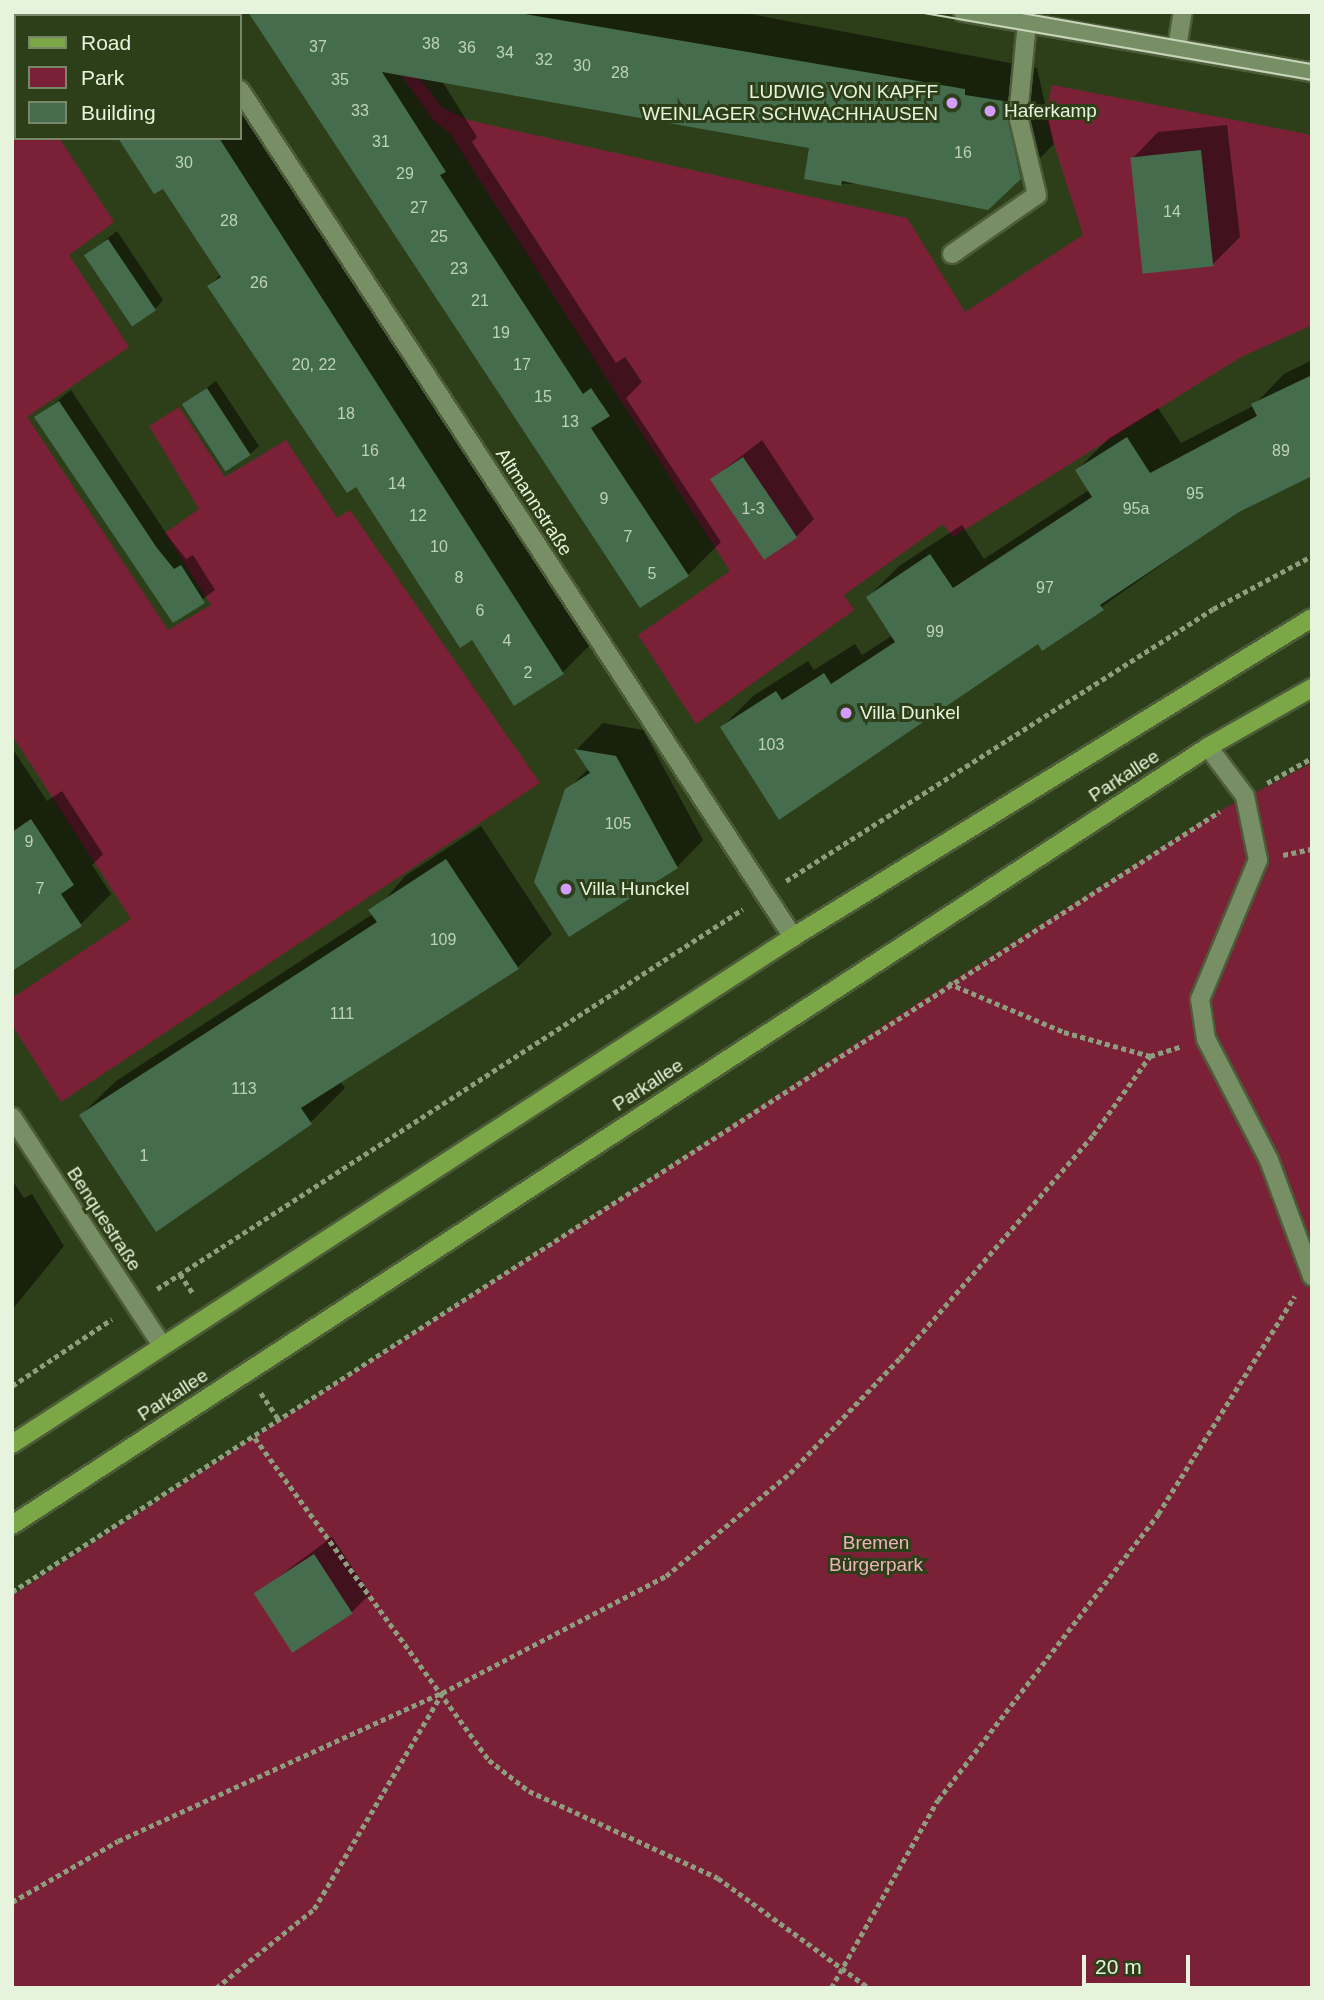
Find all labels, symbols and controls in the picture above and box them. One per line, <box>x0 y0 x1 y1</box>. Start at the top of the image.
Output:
legend <box>14 14 242 140</box>
text: Road <box>81 31 131 54</box>
house number: 38 <box>422 34 440 54</box>
house number: 37 <box>309 37 327 57</box>
house number: 36 <box>458 38 476 58</box>
house number: 34 <box>496 43 514 63</box>
house number: 32 <box>535 50 553 70</box>
house number: 30 <box>573 56 591 76</box>
house number: 28 <box>611 63 629 83</box>
text: Park <box>81 66 124 89</box>
house number: 35 <box>331 70 349 90</box>
place label: LUDWIG VON KAPFF WEINLAGER SCHWACHHAUSEN <box>642 81 938 125</box>
marker: LUDWIG VON KAPFF WEINLAGER SCHWACHHAUSEN <box>944 95 960 111</box>
place label: Haferkamp <box>1004 100 1097 122</box>
text: Building <box>81 101 156 124</box>
house number: 33 <box>351 101 369 121</box>
marker: Haferkamp <box>982 103 998 119</box>
house number: 31 <box>372 132 390 152</box>
house number: 16 <box>954 143 972 163</box>
house number: 30 <box>175 153 193 173</box>
house number: 29 <box>396 164 414 184</box>
house number: 27 <box>410 198 428 218</box>
house number: 14 <box>1163 202 1181 222</box>
house number: 28 <box>220 211 238 231</box>
house number: 25 <box>430 227 448 247</box>
house number: 23 <box>450 259 468 279</box>
house number: 26 <box>250 273 268 293</box>
house number: 21 <box>471 291 489 311</box>
house number: 19 <box>492 323 510 343</box>
house number: 20, 22 <box>292 355 336 375</box>
house number: 17 <box>513 355 531 375</box>
house number: 15 <box>534 387 552 407</box>
house number: 18 <box>337 404 355 424</box>
house number: 13 <box>561 412 579 432</box>
house number: 16 <box>361 441 379 461</box>
house number: 89 <box>1272 441 1290 461</box>
street label: Altmannstraße <box>491 444 577 560</box>
house number: 14 <box>388 474 406 494</box>
house number: 95 <box>1186 484 1204 504</box>
house number: 9 <box>600 489 608 509</box>
house number: 1-3 <box>741 499 765 519</box>
house number: 95a <box>1123 499 1149 519</box>
house number: 12 <box>409 506 427 526</box>
house number: 7 <box>624 527 632 547</box>
house number: 10 <box>430 537 448 557</box>
house number: 5 <box>648 564 656 584</box>
house number: 8 <box>455 568 463 588</box>
house number: 97 <box>1036 578 1054 598</box>
house number: 6 <box>476 601 484 621</box>
house number: 99 <box>926 622 944 642</box>
house number: 4 <box>503 631 511 651</box>
house number: 2 <box>524 663 532 683</box>
place label: Villa Dunkel <box>860 702 960 724</box>
marker: Villa Dunkel <box>838 705 854 721</box>
house number: 103 <box>758 735 784 755</box>
street label: Parkallee <box>1085 745 1163 807</box>
house number: 105 <box>605 814 631 834</box>
house number: 9 <box>25 832 33 852</box>
place label: Villa Hunckel <box>580 878 689 900</box>
house number: 7 <box>36 879 44 899</box>
marker: Villa Hunckel <box>558 881 574 897</box>
house number: 109 <box>430 930 456 950</box>
house number: 111 <box>330 1004 354 1024</box>
street label: Parkallee <box>609 1054 687 1116</box>
house number: 113 <box>231 1079 257 1099</box>
house number: 1 <box>140 1146 148 1166</box>
street label: Benquestraße <box>62 1163 146 1275</box>
street label: Parkallee <box>134 1364 212 1426</box>
park label: Bremen Bürgerpark <box>829 1532 923 1576</box>
scale bar <box>1086 1940 1194 1984</box>
text: 20 m <box>1095 1955 1142 1978</box>

